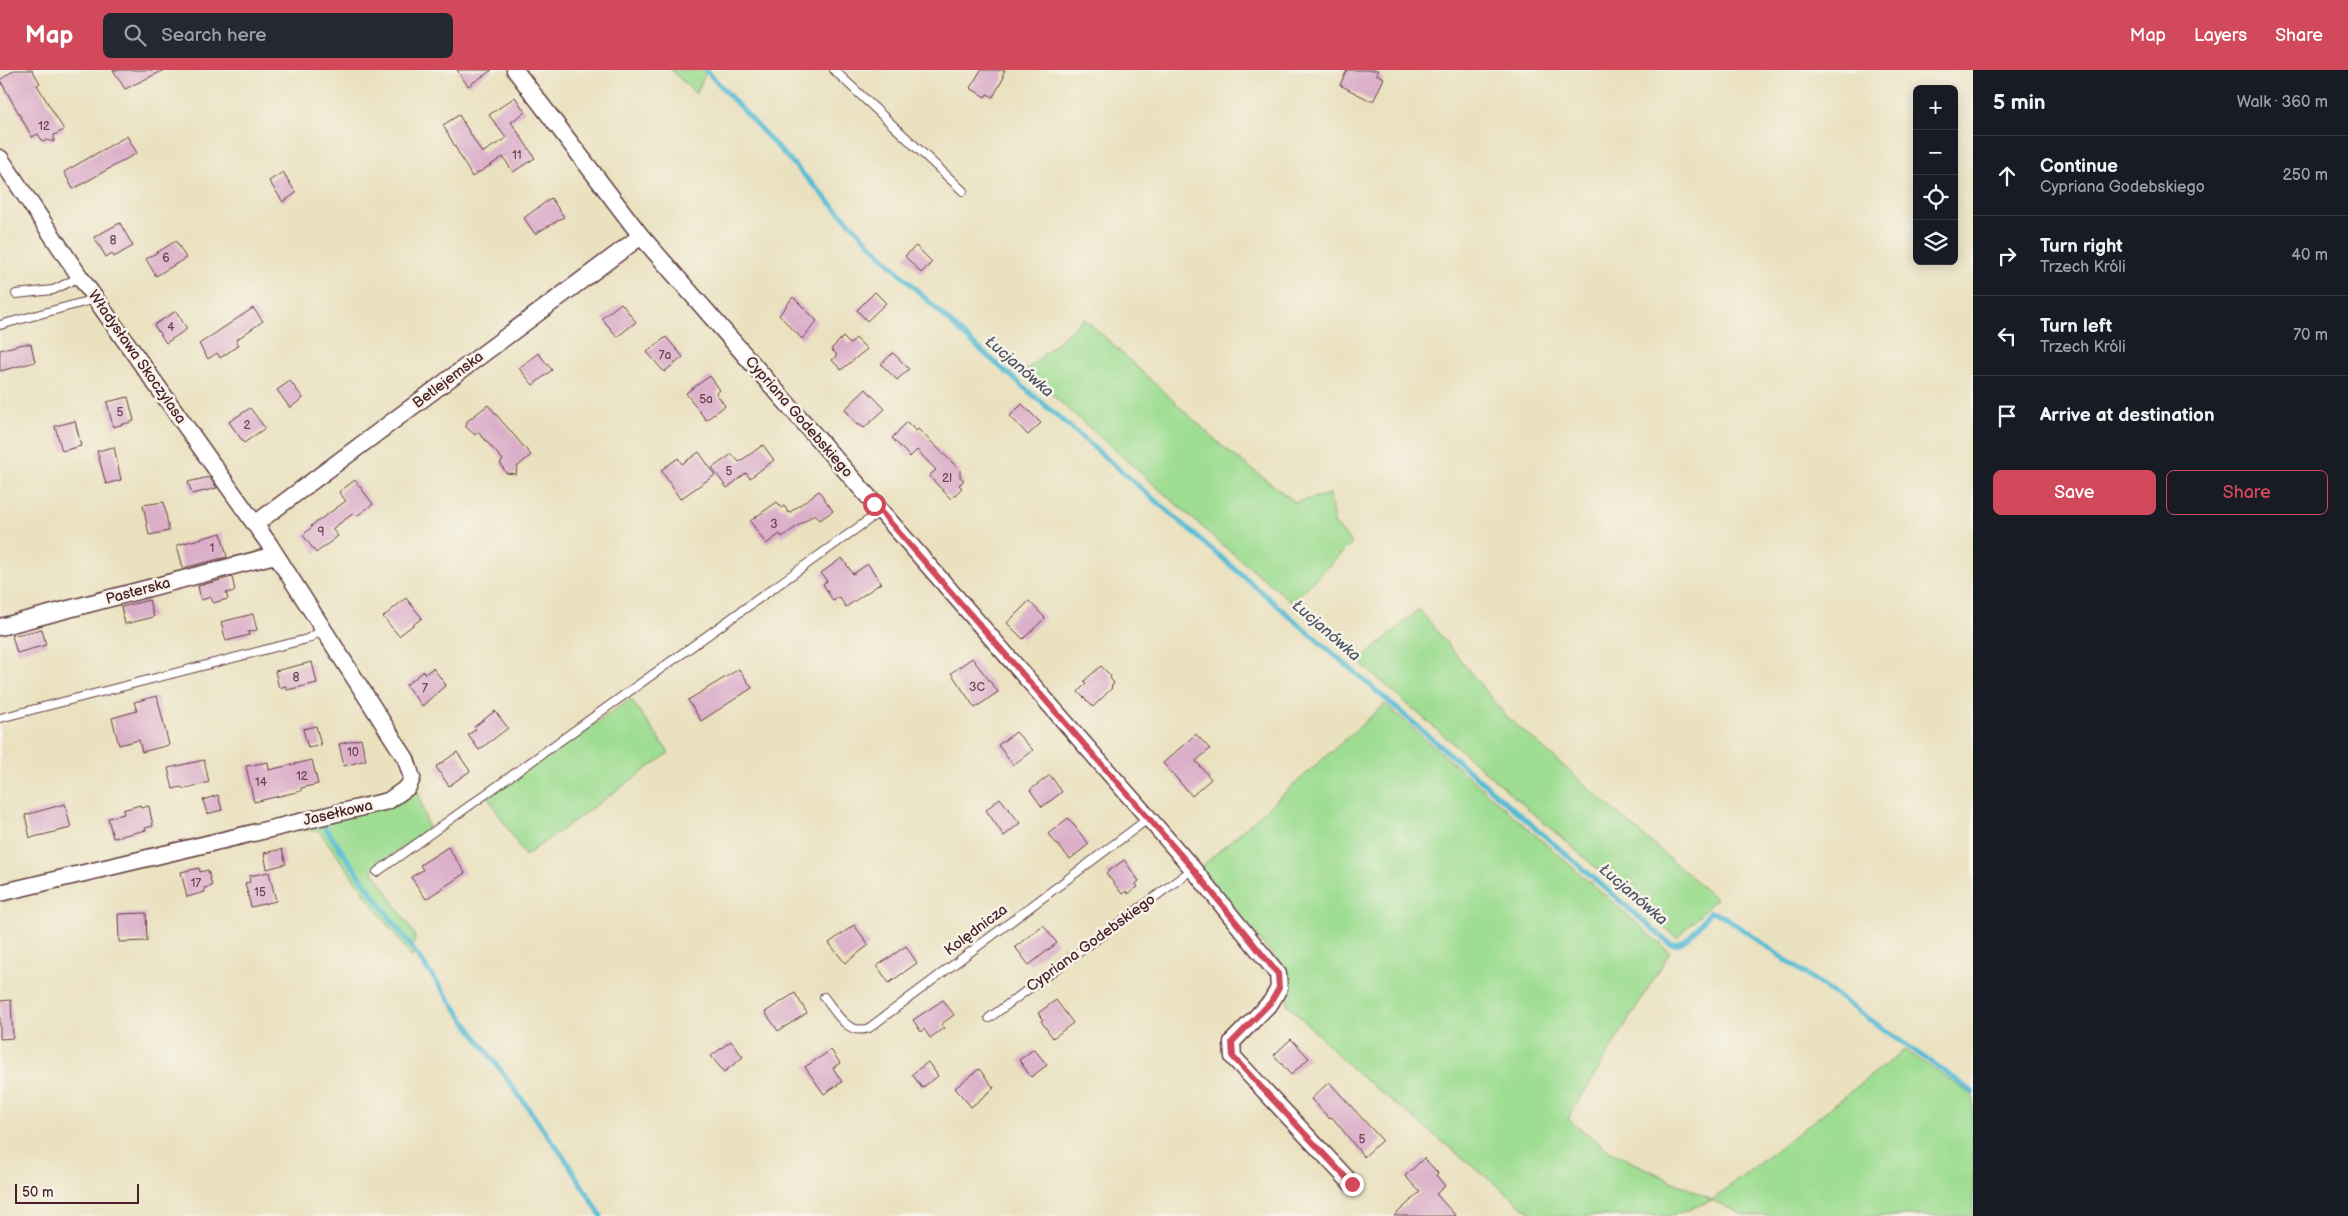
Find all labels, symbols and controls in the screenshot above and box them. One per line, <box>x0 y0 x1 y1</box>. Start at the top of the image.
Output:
search box <box>103 13 453 58</box>
text: Map <box>25 21 73 50</box>
icon: search <box>121 21 149 49</box>
text: Search here <box>161 24 267 47</box>
text: Map <box>2130 25 2166 46</box>
text: Layers <box>2194 25 2247 46</box>
text: Share <box>2275 25 2323 46</box>
map controls <box>1913 85 1958 265</box>
button: + <box>1913 85 1958 130</box>
text: 5 min <box>1993 90 2046 115</box>
text: Walk · 360 m <box>2237 93 2328 112</box>
house number: 12 <box>38 119 50 134</box>
button: − <box>1913 130 1958 175</box>
house number: 11 <box>512 148 522 163</box>
text: Continue <box>2040 155 2118 178</box>
icon: ahead <box>1993 162 2021 190</box>
text: 250 m <box>2282 166 2328 185</box>
button: locate <box>1913 175 1958 220</box>
text: Cypriana Godebskiego <box>2040 178 2205 197</box>
button: layers <box>1913 220 1958 265</box>
house number: 8 <box>110 233 117 248</box>
text: Turn right <box>2040 235 2123 258</box>
icon: right <box>1993 242 2021 270</box>
text: 40 m <box>2291 246 2328 265</box>
house number: 6 <box>162 251 170 266</box>
text: Trzech Króli <box>2040 258 2126 277</box>
street label: Władysława Skoczylasa <box>84 286 190 428</box>
text: Turn left <box>2040 315 2112 338</box>
house number: 4 <box>167 320 175 335</box>
icon: left <box>1993 322 2021 350</box>
text: 70 m <box>2293 326 2328 345</box>
water label: Łucjanówka <box>981 332 1057 402</box>
text: Trzech Króli <box>2040 338 2126 357</box>
street label: Betlejemska <box>409 347 487 413</box>
house number: 7a <box>659 348 672 363</box>
street label: Cypriana Godebskiego <box>741 352 857 482</box>
house number: 5a <box>699 392 713 407</box>
icon: arrive <box>1993 402 2021 430</box>
text: Arrive at destination <box>2040 404 2215 427</box>
house number: 5 <box>117 405 124 420</box>
house number: 2 <box>243 418 251 433</box>
house number: 5 <box>726 464 733 479</box>
button: Save <box>1993 470 2156 515</box>
button: Share <box>2166 470 2328 515</box>
house number: 2l <box>942 471 952 486</box>
route start <box>863 493 886 516</box>
house number: 3 <box>770 517 778 532</box>
house number: 9 <box>318 525 325 540</box>
house number: 1 <box>210 541 214 556</box>
street label: Pasterska <box>104 573 172 609</box>
water label: Łucjanówka <box>1288 596 1364 666</box>
house number: 8 <box>293 670 300 685</box>
house number: 3C <box>969 680 985 695</box>
house number: 7 <box>422 681 428 696</box>
house number: 10 <box>347 745 359 760</box>
house number: 12 <box>296 769 308 784</box>
house number: 14 <box>255 775 268 790</box>
street label: Jasełkowa <box>301 796 375 830</box>
water label: Łucjanówka <box>1595 860 1671 930</box>
house number: 17 <box>191 876 201 891</box>
house number: 15 <box>254 885 266 900</box>
street label: Cypriana Godebskiego <box>1023 890 1159 996</box>
street label: Kolędnicza <box>941 900 1011 960</box>
house number: 5 <box>1359 1132 1366 1147</box>
route end <box>1341 1173 1364 1196</box>
scale bar <box>15 1181 139 1204</box>
text: 50 m <box>22 1184 54 1201</box>

